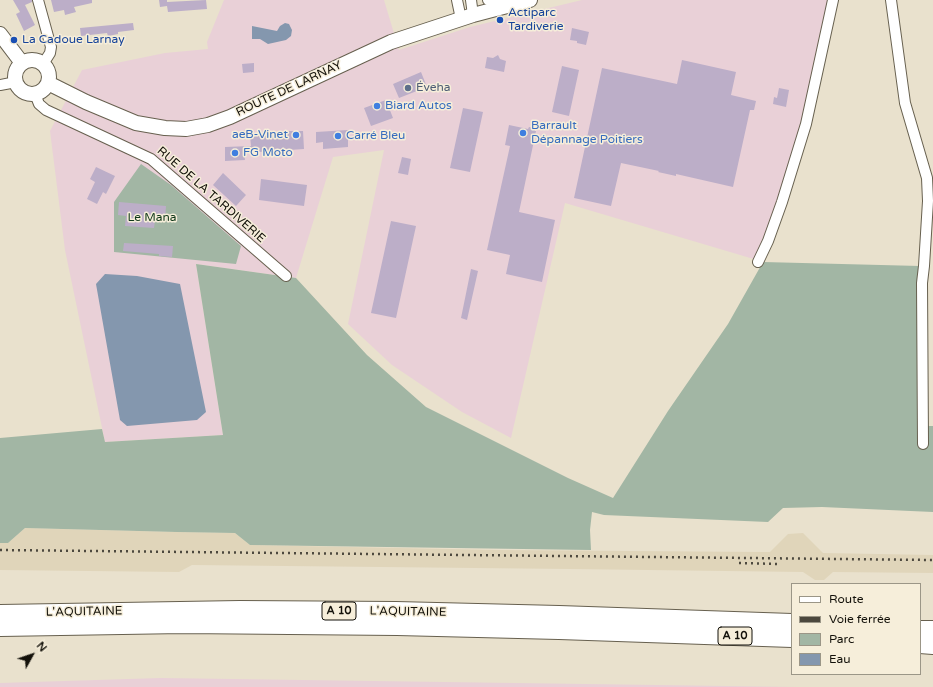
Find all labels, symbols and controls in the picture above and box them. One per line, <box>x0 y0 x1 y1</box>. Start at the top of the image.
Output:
place label: Actiparc Tardiverie <box>508 6 564 34</box>
marker: Actiparc Tardiverie <box>495 15 505 25</box>
place label: La Cadoue Larnay <box>22 33 125 47</box>
marker: La Cadoue Larnay <box>9 35 19 45</box>
street label: ROUTE DE LARNAY <box>234 58 344 120</box>
place label: Éveha <box>416 81 451 95</box>
marker: Éveha <box>403 83 413 93</box>
place label: Biard Autos <box>385 99 452 113</box>
marker: Biard Autos <box>372 101 382 111</box>
place label: Barrault Dépannage Poitiers <box>531 119 643 147</box>
place label: aeB-Vinet <box>232 128 288 142</box>
marker: Barrault Dépannage Poitiers <box>518 128 528 138</box>
place label: Carré Bleu <box>346 129 405 143</box>
marker: aeB-Vinet <box>291 130 301 140</box>
marker: Carré Bleu <box>333 131 343 141</box>
street label: RUE DE LA TARDIVERIE <box>154 144 268 246</box>
place label: FG Moto <box>243 146 293 160</box>
marker: FG Moto <box>230 148 240 158</box>
park label: Le Mana <box>127 211 177 225</box>
legend <box>791 583 921 675</box>
text: Route <box>829 592 863 606</box>
road number: A 10 <box>322 602 356 620</box>
street label: L'AQUITAINE <box>45 604 123 620</box>
street label: L'AQUITAINE <box>369 604 447 620</box>
text: Voie ferrée <box>829 612 891 626</box>
road number: A 10 <box>718 627 752 645</box>
text: Parc <box>829 632 854 646</box>
north arrow <box>12 635 52 675</box>
text: N <box>34 639 49 655</box>
text: Eau <box>829 652 851 666</box>

